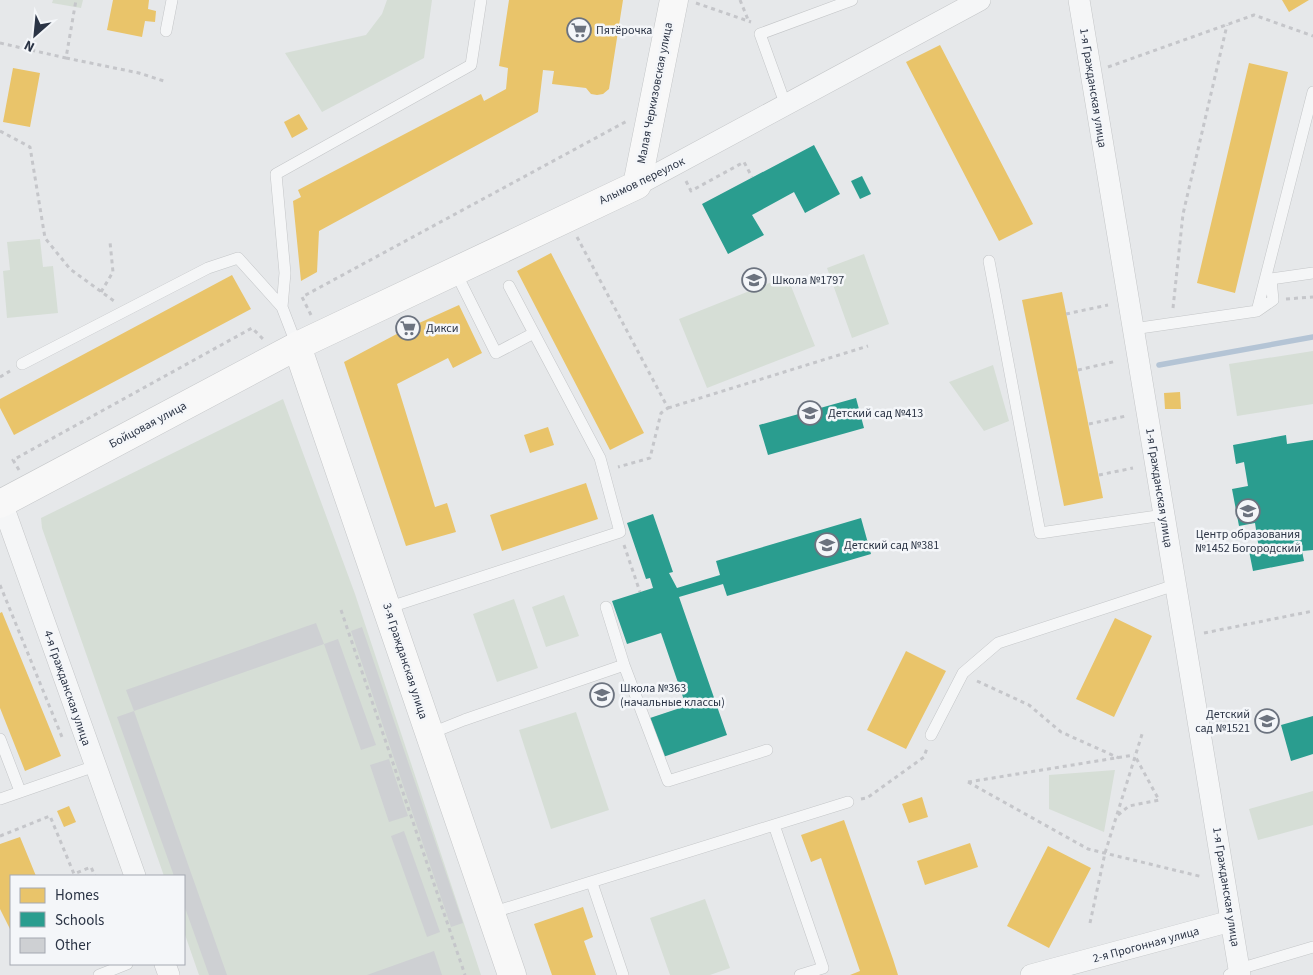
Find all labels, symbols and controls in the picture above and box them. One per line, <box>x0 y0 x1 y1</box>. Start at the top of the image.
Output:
north arrow <box>10 10 60 60</box>
supermarket icon: Пятёрочка <box>566 17 592 43</box>
street label: Малая Черкизовская улица <box>633 21 677 165</box>
place label: Пятёрочка <box>596 22 652 39</box>
street label: 1-я Гражданская улица <box>1075 27 1111 149</box>
text: N <box>21 35 38 57</box>
street label: Алымов переулок <box>596 153 688 209</box>
school or university icon: Школа №1797 <box>741 267 767 293</box>
place label: Школа №1797 <box>772 272 844 289</box>
supermarket icon: Дикси <box>395 315 421 341</box>
place label: Дикси <box>426 320 459 337</box>
street label: Бойцовая улица <box>106 397 190 453</box>
school or university icon: Детский сад №413 <box>797 400 823 426</box>
place label: Детский сад №413 <box>828 405 923 422</box>
street label: 1-я Гражданская улица <box>1141 427 1177 549</box>
school or university icon: Центр образования №1452 Богородский <box>1235 498 1261 524</box>
place label: Центр образования №1452 Богородский <box>1195 526 1301 557</box>
school or university icon: Детский сад №381 <box>814 532 840 558</box>
place label: Детский сад №381 <box>844 537 939 554</box>
street label: 3-я Гражданская улица <box>378 601 432 721</box>
street label: 4-я Гражданская улица <box>39 628 95 748</box>
place label: Школа №363 (начальные классы) <box>620 680 725 711</box>
school or university icon: Школа №363 (начальные классы) <box>589 682 615 708</box>
place label: Детский сад №1521 <box>1195 706 1250 737</box>
school or university icon: Детский сад №1521 <box>1254 708 1280 734</box>
street label: 1-я Гражданская улица <box>1208 826 1244 948</box>
legend <box>10 875 185 965</box>
text: Homes <box>55 885 99 906</box>
text: Schools <box>55 910 104 931</box>
street label: 2-я Прогонная улица <box>1091 923 1201 967</box>
text: Other <box>55 935 92 956</box>

